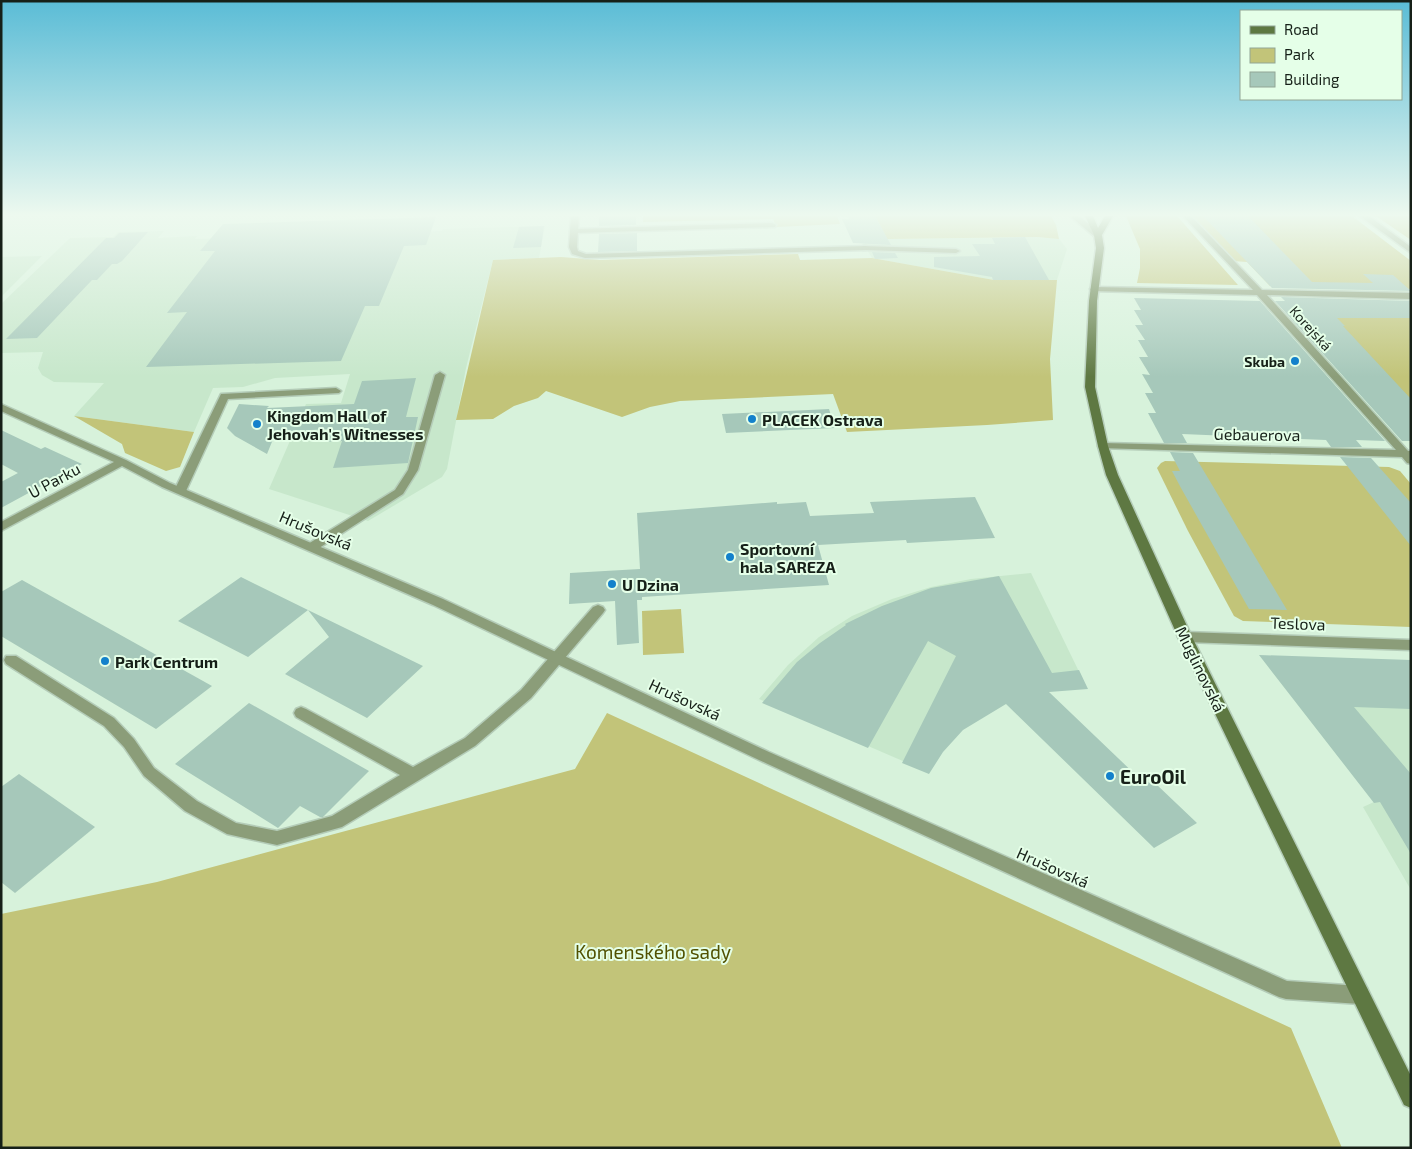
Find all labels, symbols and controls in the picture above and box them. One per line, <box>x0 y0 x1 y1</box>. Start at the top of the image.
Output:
legend <box>1240 10 1402 100</box>
text: Road <box>1284 20 1319 38</box>
text: Park <box>1284 45 1315 63</box>
text: Building <box>1284 70 1340 88</box>
street label: Korejská <box>1286 302 1336 354</box>
place label: Skuba <box>1244 353 1285 370</box>
marker: Skuba <box>1289 355 1301 367</box>
place label: Kingdom Hall of Jehovah's Witnesses <box>267 406 423 443</box>
place label: PLACEK Ostrava <box>762 410 883 429</box>
marker: PLACEK Ostrava <box>746 413 758 425</box>
marker: Kingdom Hall of Jehovah's Witnesses <box>251 418 263 430</box>
street label: Gebauerova <box>1214 424 1300 444</box>
street label: U Parku <box>25 458 83 502</box>
street label: Hrušovská <box>277 506 355 554</box>
place label: Sportovní hala SAREZA <box>740 539 836 576</box>
marker: Sportovní hala SAREZA <box>724 551 736 563</box>
place label: U Dzina <box>622 575 679 594</box>
marker: U Dzina <box>606 578 618 590</box>
street label: Teslova <box>1270 613 1326 633</box>
street label: Muglinovská <box>1172 623 1230 715</box>
place label: Park Centrum <box>115 652 218 671</box>
marker: Park Centrum <box>99 655 111 667</box>
street label: Hrušovská <box>646 674 724 724</box>
place label: EuroOil <box>1120 765 1187 788</box>
marker: EuroOil <box>1104 770 1116 782</box>
street label: Hrušovská <box>1014 843 1092 891</box>
park label: Komenského sady <box>575 940 731 963</box>

